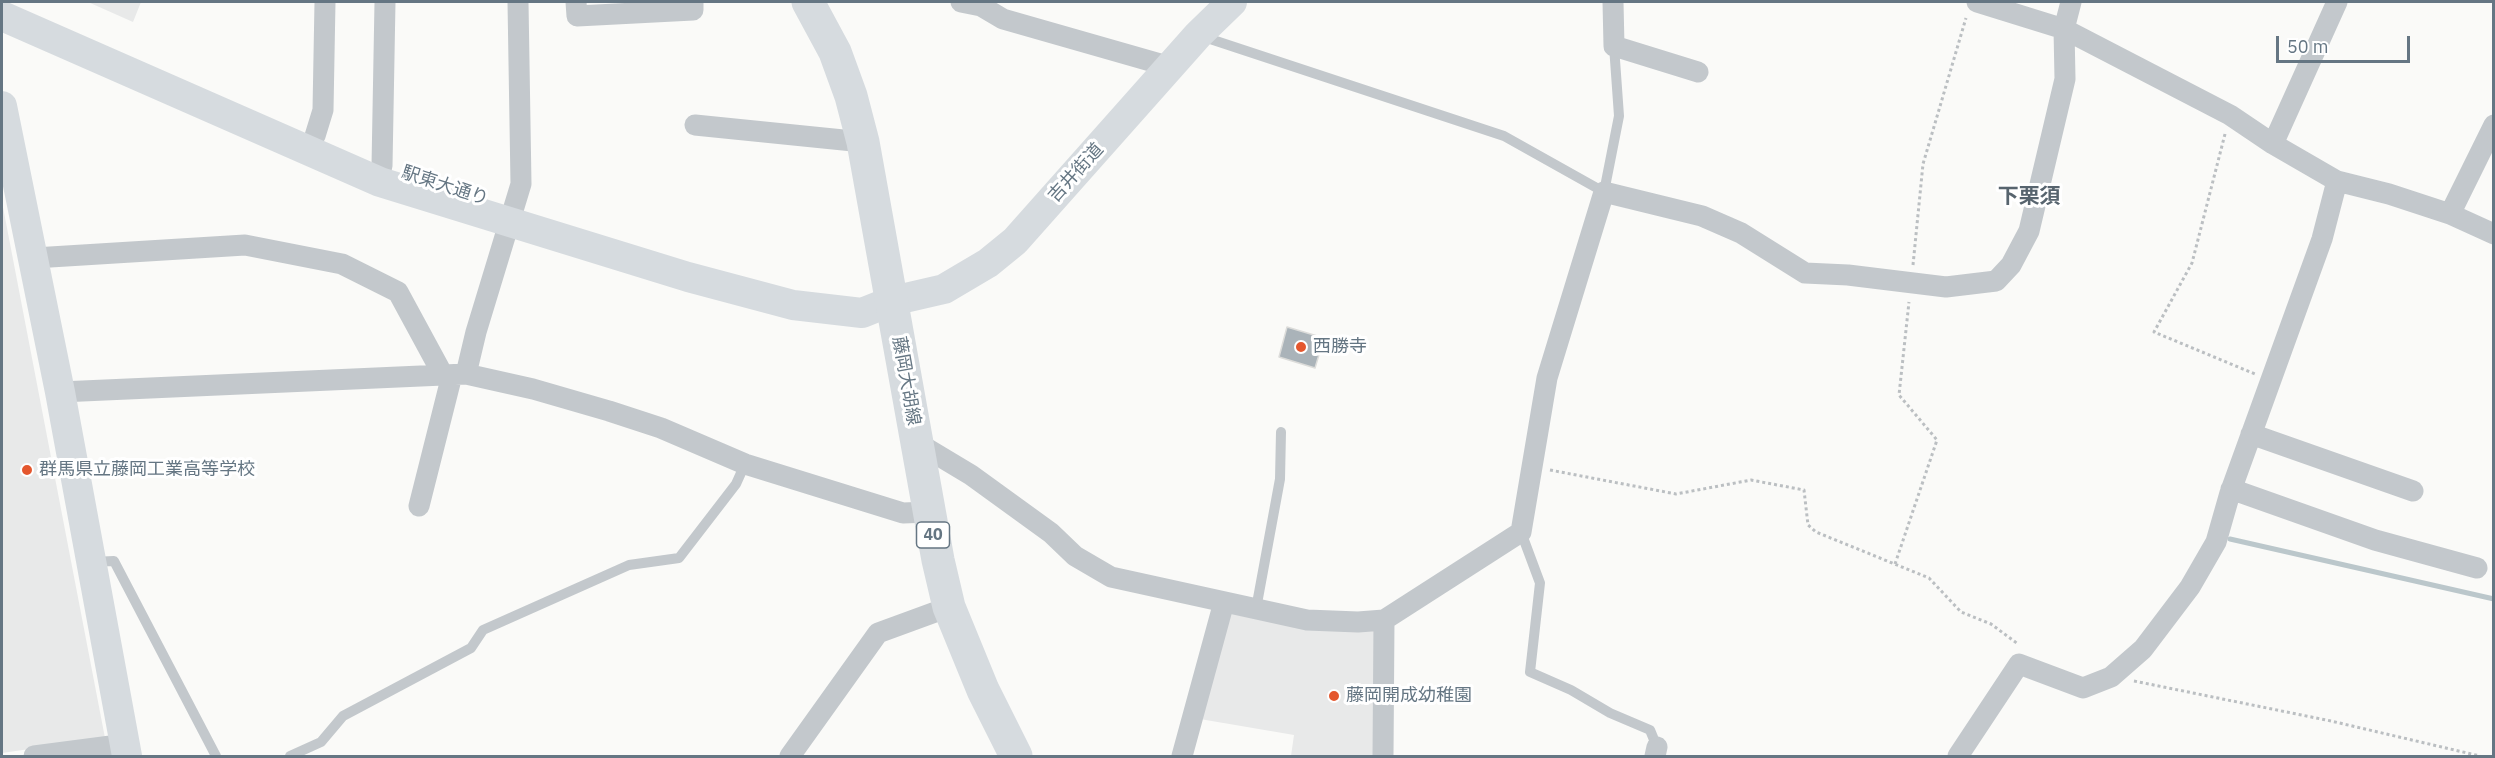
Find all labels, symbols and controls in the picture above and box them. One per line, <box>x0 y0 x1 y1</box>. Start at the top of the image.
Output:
scale bar <box>2279 24 2412 62</box>
text: 50 m <box>2287 35 2329 58</box>
street label: 吉井街道 <box>1044 139 1108 207</box>
street label: 駅東大通り <box>399 162 491 210</box>
district label: 下栗須 <box>1998 184 2060 210</box>
street label: 藤岡大胡線 <box>888 335 924 427</box>
place label: 西勝寺 <box>1313 336 1367 358</box>
marker: 西勝寺 <box>1294 340 1308 354</box>
place label: 群馬県立藤岡工業高等学校 <box>39 459 255 481</box>
marker: 群馬県立藤岡工業高等学校 <box>20 463 34 477</box>
road number: 40 <box>916 522 950 548</box>
place label: 藤岡開成幼稚園 <box>1346 685 1472 707</box>
marker: 藤岡開成幼稚園 <box>1327 689 1341 703</box>

